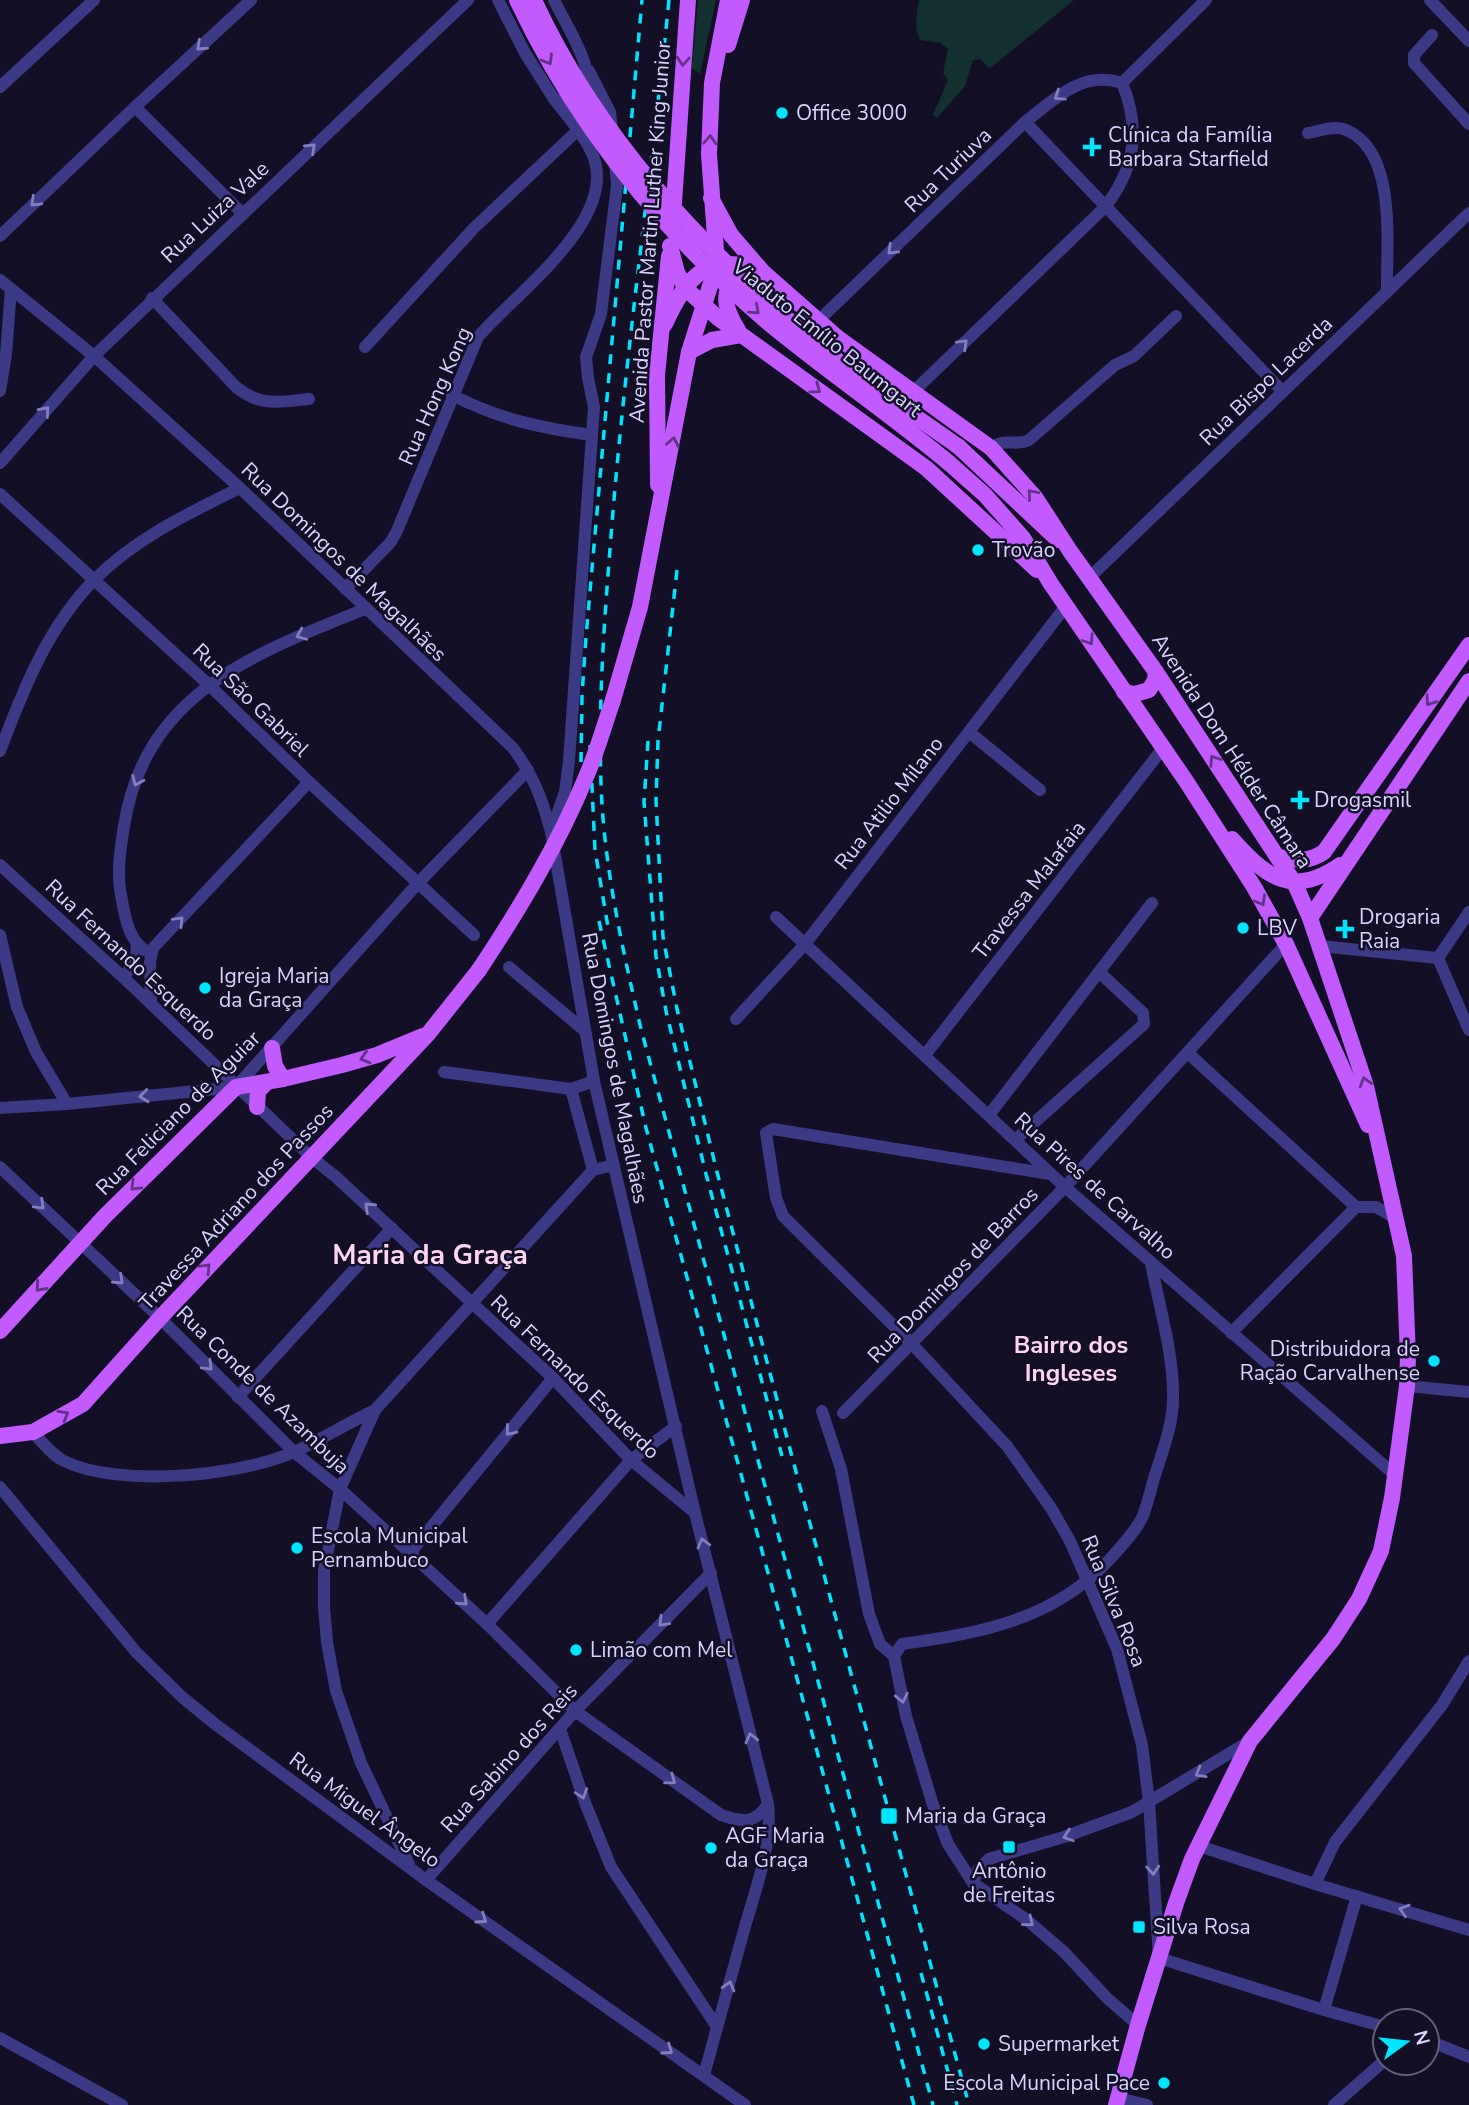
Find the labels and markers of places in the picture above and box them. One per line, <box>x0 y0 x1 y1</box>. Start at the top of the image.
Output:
place label: Office 3000 <box>796 99 907 127</box>
marker: Office 3000 <box>774 105 790 121</box>
place label: Clínica da Família Barbara Starfield <box>1108 121 1273 173</box>
marker: Clínica da Família Barbara Starfield <box>1082 137 1102 157</box>
place label: Trovão <box>992 536 1055 564</box>
marker: Trovão <box>970 542 986 558</box>
place label: Drogasmil <box>1314 786 1412 814</box>
marker: Drogasmil <box>1292 792 1308 808</box>
place label: Drogaria Raia <box>1359 903 1441 955</box>
place label: LBV <box>1257 914 1297 942</box>
marker: LBV <box>1235 920 1251 936</box>
marker: Drogaria Raia <box>1337 921 1353 937</box>
place label: Igreja Maria da Graça <box>219 962 329 1014</box>
marker: Igreja Maria da Graça <box>197 980 213 996</box>
place label: Distribuidora de Ração Carvalhense <box>1240 1335 1420 1387</box>
marker: Distribuidora de Ração Carvalhense <box>1426 1353 1442 1369</box>
place label: Escola Municipal Pernambuco <box>311 1522 469 1574</box>
marker: Escola Municipal Pernambuco <box>289 1540 305 1556</box>
place label: Limão com Mel <box>590 1636 733 1664</box>
marker: Limão com Mel <box>568 1642 584 1658</box>
place label: Maria da Graça <box>905 1802 1046 1830</box>
marker: Maria da Graça <box>879 1806 899 1826</box>
place label: AGF Maria da Graça <box>725 1822 825 1874</box>
marker: Antônio de Freitas <box>1001 1839 1017 1855</box>
marker: AGF Maria da Graça <box>703 1840 719 1856</box>
place label: Antônio de Freitas <box>963 1857 1055 1909</box>
place label: Silva Rosa <box>1153 1913 1251 1941</box>
marker: Silva Rosa <box>1131 1919 1147 1935</box>
place label: Supermarket <box>998 2030 1120 2058</box>
marker: Supermarket <box>976 2036 992 2052</box>
place label: Escola Municipal Pace <box>943 2069 1150 2097</box>
marker: Escola Municipal Pace <box>1156 2075 1172 2091</box>

